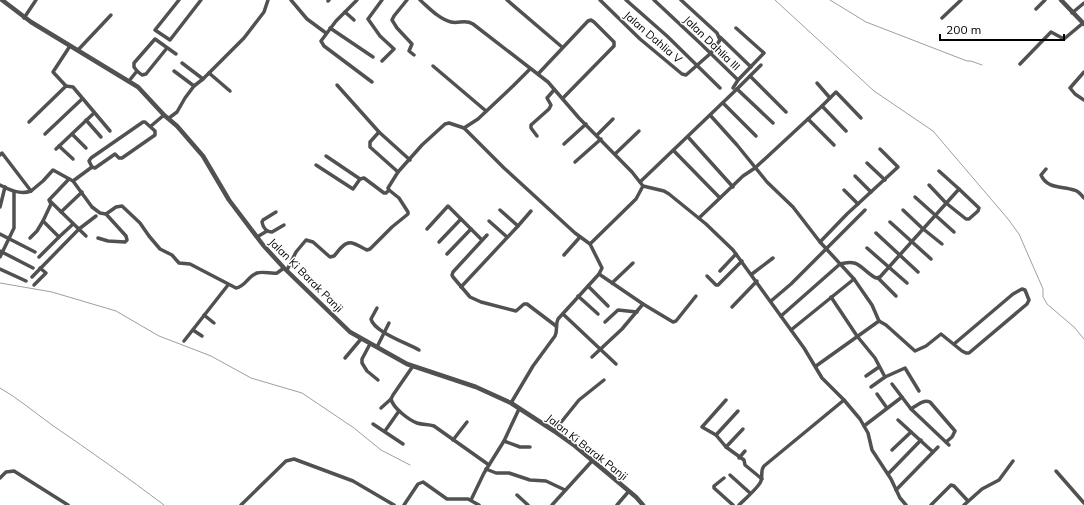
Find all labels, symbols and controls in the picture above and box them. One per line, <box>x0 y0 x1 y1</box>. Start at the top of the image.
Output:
street label: Jalan Dahlia V <box>621 8 685 66</box>
street label: Jalan Dahlia III <box>681 13 743 73</box>
scale bar <box>940 16 1064 42</box>
text: 200 m <box>946 22 981 37</box>
street label: Jalan Ki Barak Panji <box>266 235 346 315</box>
street label: Jalan Ki Barak Panji <box>543 411 631 483</box>

